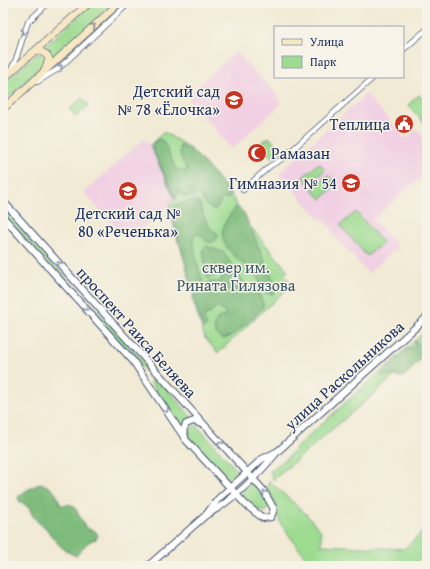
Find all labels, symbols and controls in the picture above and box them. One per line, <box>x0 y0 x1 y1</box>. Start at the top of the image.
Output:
one-way arrow <box>88 23 96 31</box>
legend <box>274 26 404 78</box>
one-way arrow <box>20 29 29 36</box>
text: Улица <box>310 33 344 50</box>
text: Парк <box>310 53 337 70</box>
one-way arrow <box>55 64 62 71</box>
place label: Детский сад № 78 «Ёлочка» <box>117 79 220 121</box>
school or university icon: Детский сад № 78 «Ёлочка» <box>223 89 245 111</box>
place label: Теплица <box>329 112 390 136</box>
public building icon: Теплица <box>393 113 415 135</box>
place label: Рамазан <box>271 141 330 165</box>
mosque icon: Рамазан <box>246 142 268 164</box>
place label: Гимназия № 54 <box>229 171 337 195</box>
school or university icon: Гимназия № 54 <box>340 172 362 194</box>
school or university icon: Детский сад № 80 «Реченька» <box>117 180 139 202</box>
place label: Детский сад № 80 «Реченька» <box>74 201 181 243</box>
park label: сквер им. Рината Гилязова <box>177 255 296 297</box>
one-way arrow <box>57 261 64 268</box>
street label: проспект Раиса Беляева <box>71 261 203 403</box>
one-way arrow <box>81 303 88 311</box>
street label: улица Раскольникова <box>278 314 409 436</box>
one-way arrow <box>161 406 168 413</box>
one-way arrow <box>218 441 225 449</box>
one-way arrow <box>262 490 269 497</box>

